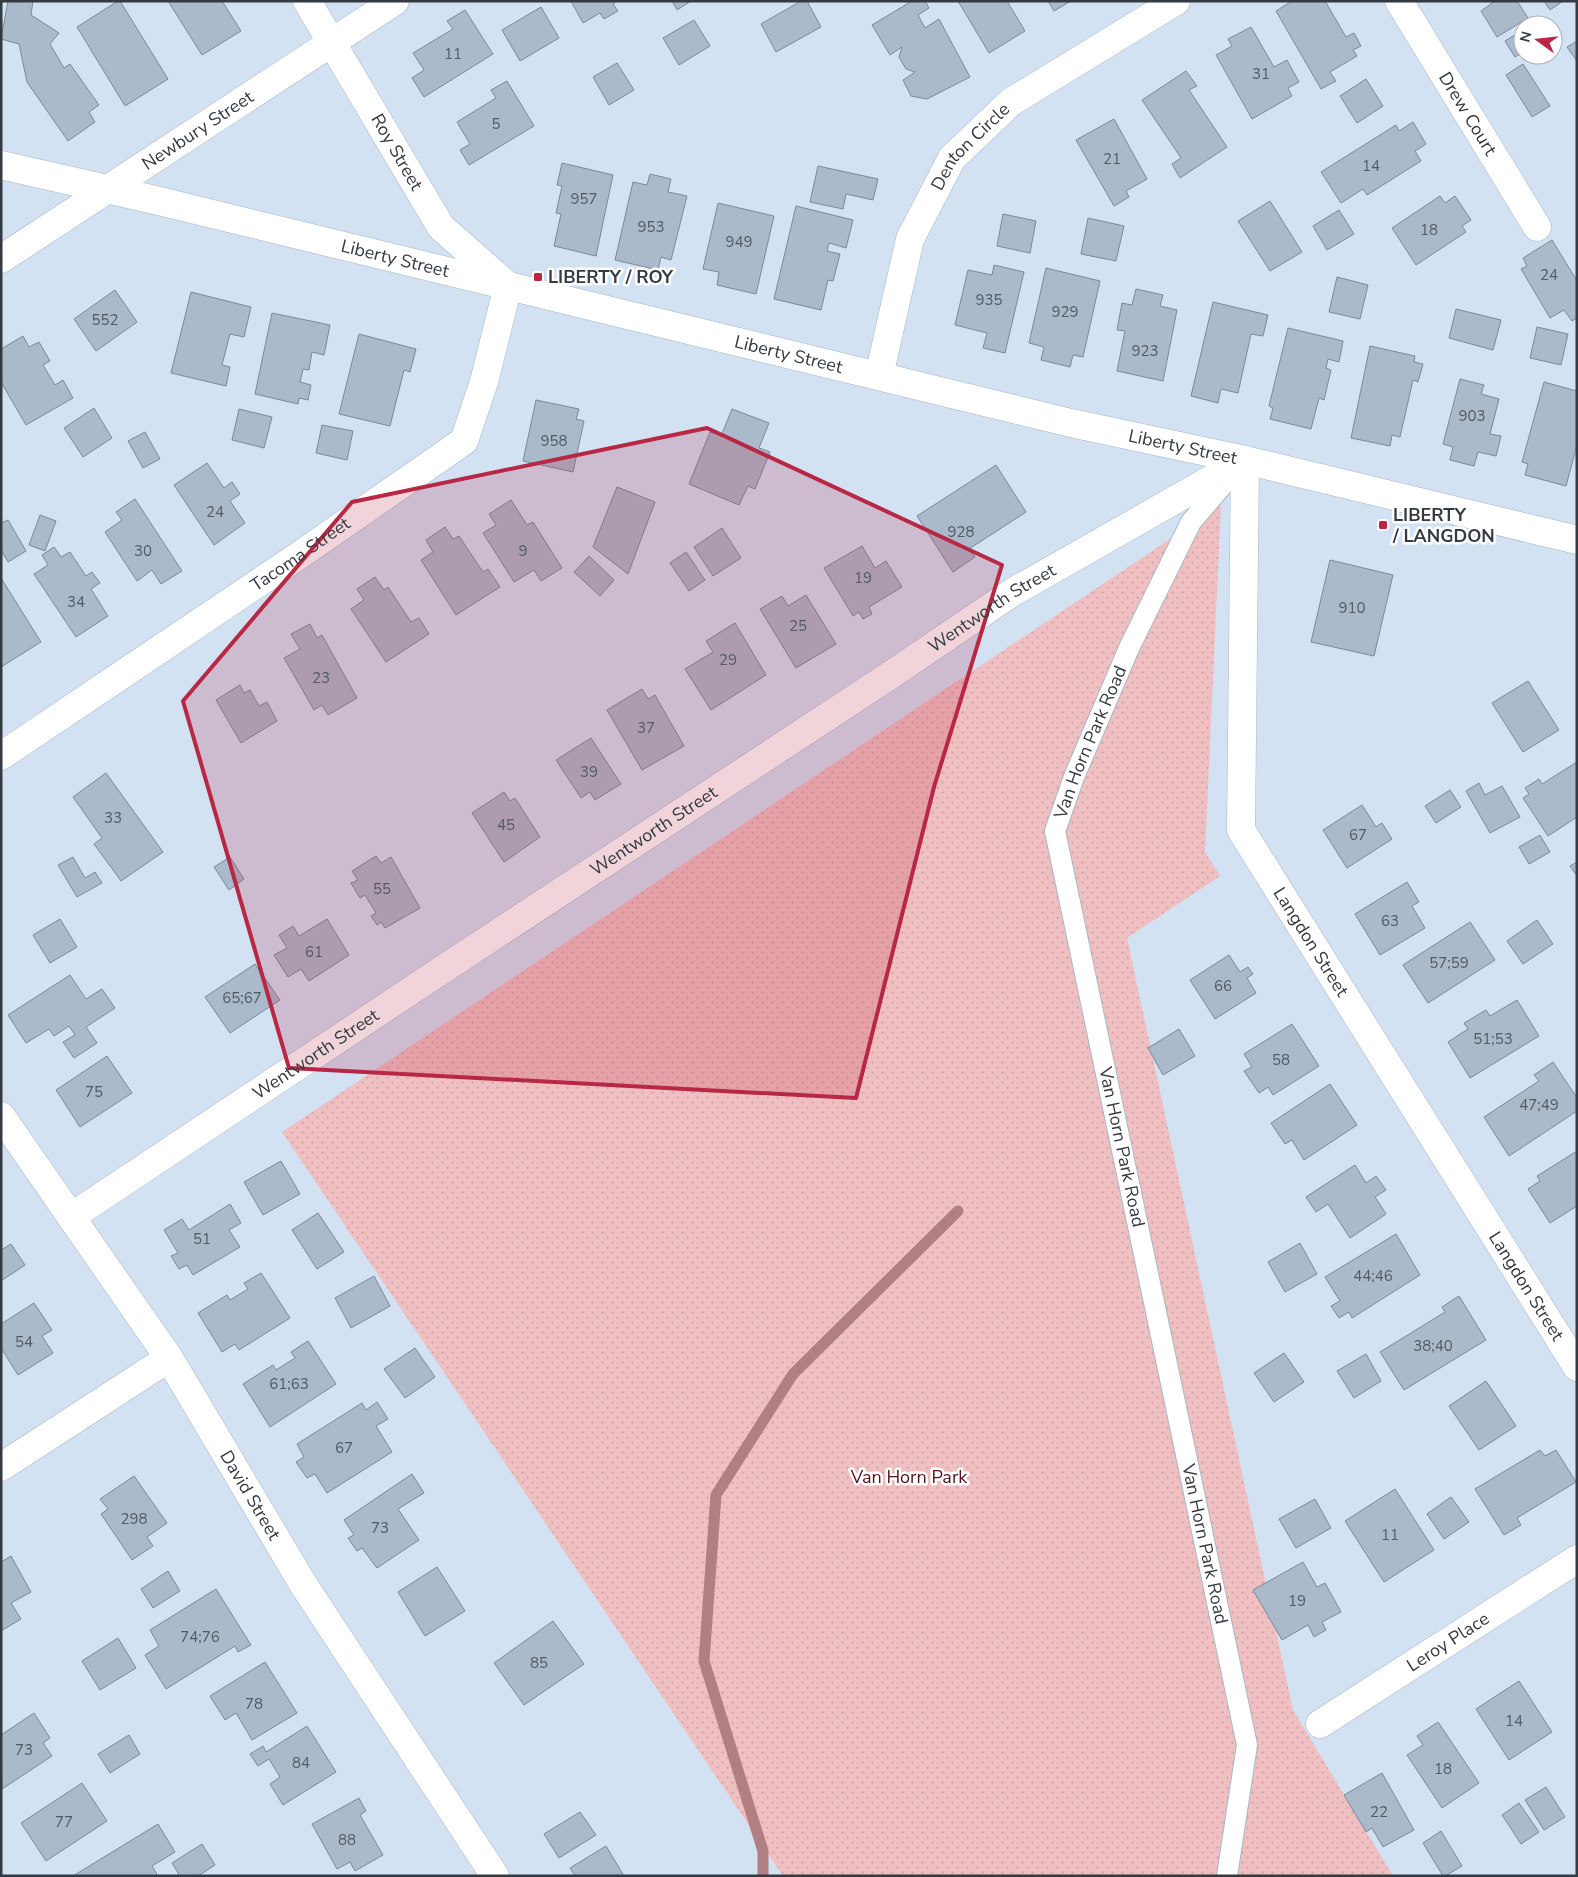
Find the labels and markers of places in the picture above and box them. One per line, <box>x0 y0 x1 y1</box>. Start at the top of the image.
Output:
place label: LIBERTY / ROY <box>548 265 674 289</box>
marker: LIBERTY / ROY <box>532 271 544 283</box>
place label: LIBERTY / LANGDON <box>1392 503 1495 548</box>
marker: LIBERTY / LANGDON <box>1377 519 1389 531</box>

